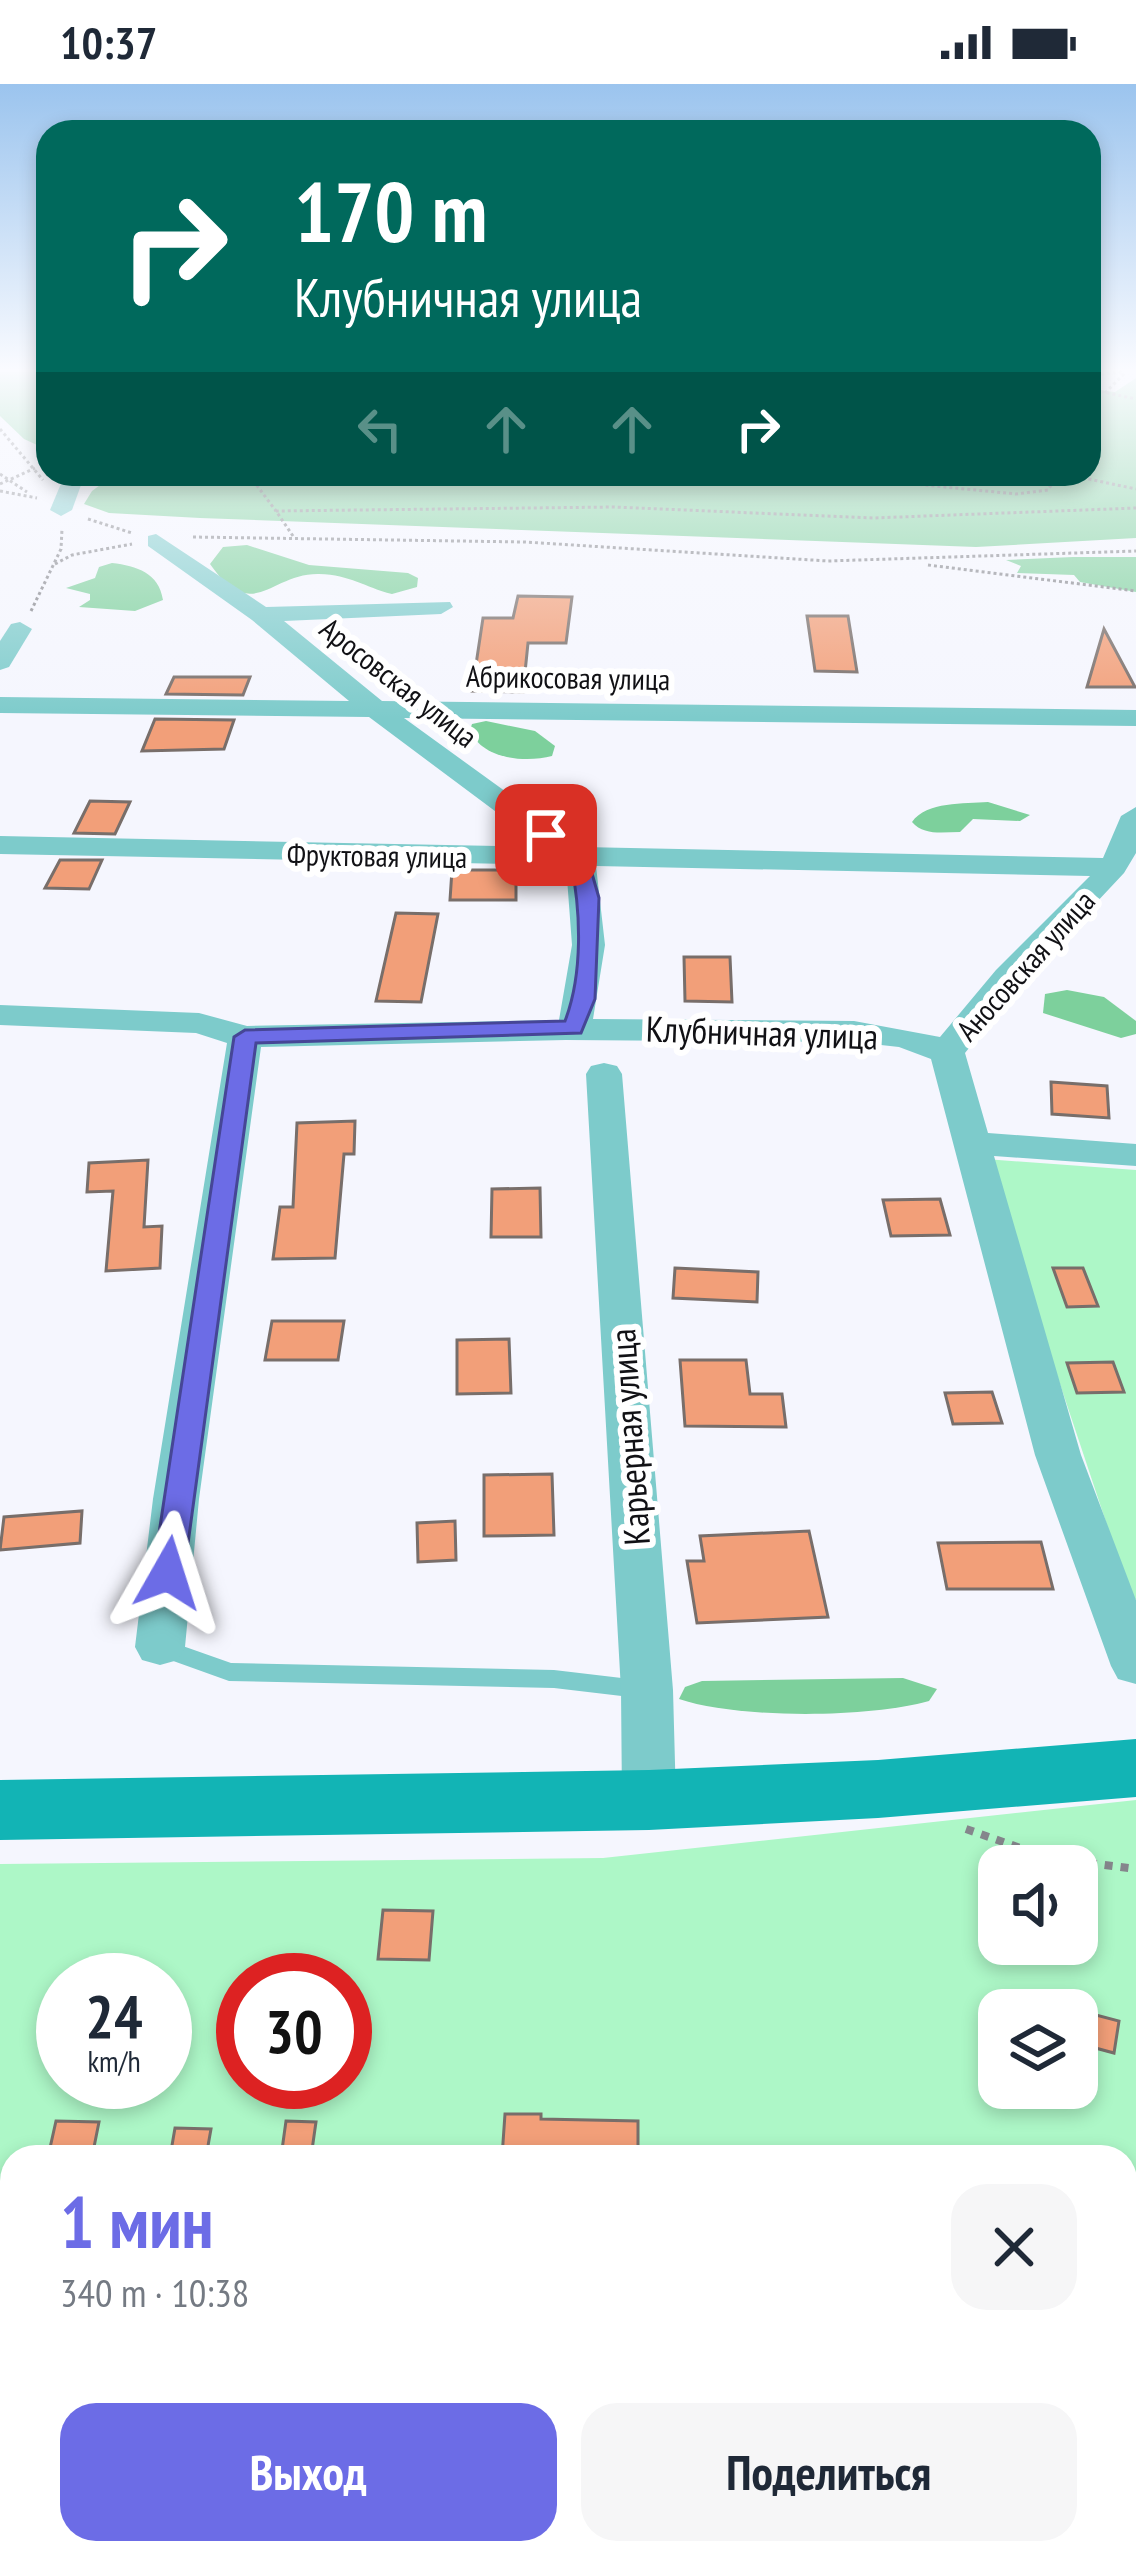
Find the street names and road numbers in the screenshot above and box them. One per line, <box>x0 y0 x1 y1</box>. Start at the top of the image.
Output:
street label: Аросовская улица <box>313 608 485 756</box>
street label: Абрикосовая улица <box>466 656 670 698</box>
street label: Фруктовая улица <box>287 834 467 876</box>
street label: Аносовская улица <box>947 882 1103 1048</box>
street label: Клубничная улица <box>645 1004 879 1060</box>
street label: Карьерная улица <box>598 1327 660 1547</box>

